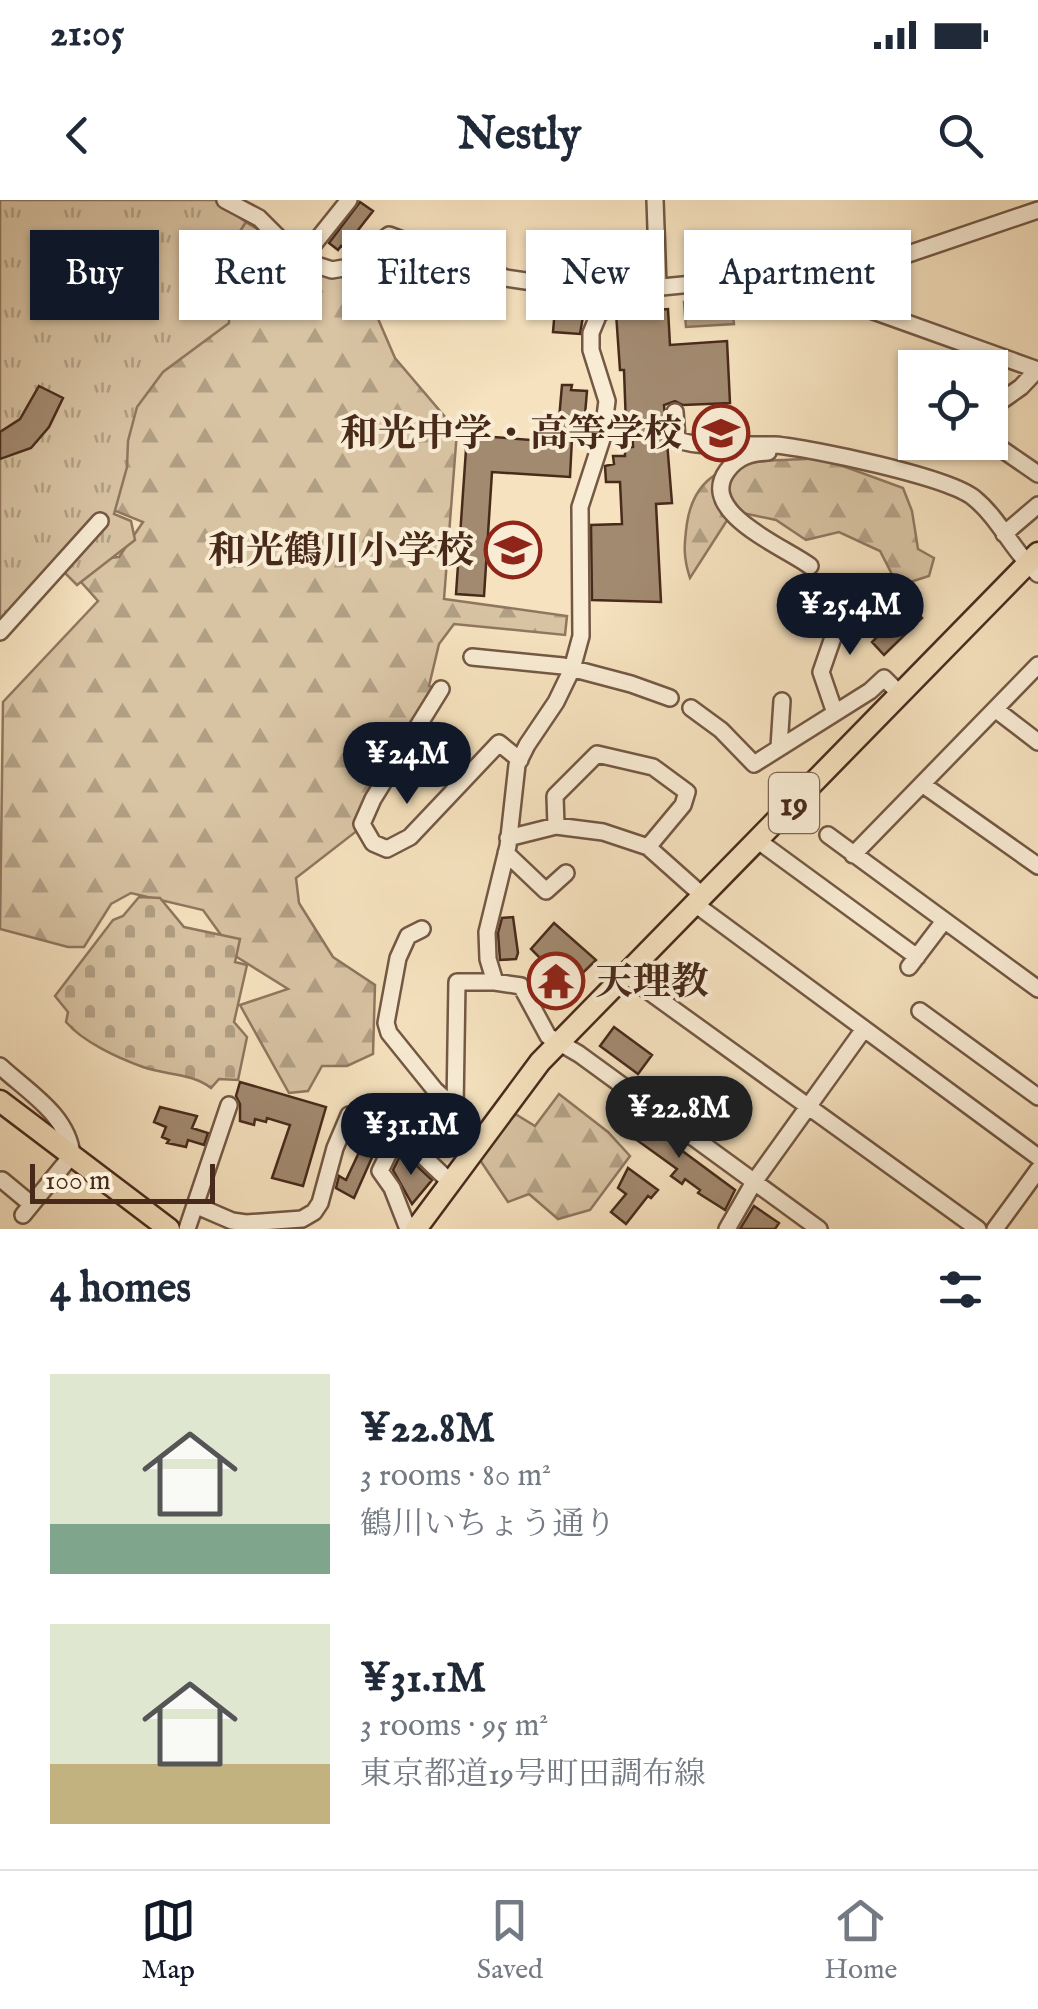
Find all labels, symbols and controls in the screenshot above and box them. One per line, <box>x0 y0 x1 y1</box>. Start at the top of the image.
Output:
text: 21:05 <box>50 11 124 59</box>
text: Nestly <box>457 107 581 164</box>
icon: back <box>50 108 105 163</box>
icon: search <box>933 108 988 163</box>
chip: Buy <box>30 230 159 320</box>
chip: Rent <box>179 230 322 320</box>
chip: Filters <box>342 230 506 320</box>
chip: New <box>526 230 664 320</box>
chip: Apartment <box>684 230 911 320</box>
map controls <box>898 350 1008 460</box>
button: locate <box>898 350 1008 460</box>
school or university icon: 和光中学・高等学校 <box>691 403 751 463</box>
place label: 和光中学・高等学校 <box>340 412 682 460</box>
school or university icon: 和光鶴川小学校 <box>483 520 543 580</box>
place label: 和光鶴川小学校 <box>208 529 474 577</box>
pin: ¥25.4M <box>769 573 931 658</box>
text: ¥25.4M <box>799 585 901 626</box>
pin: ¥24M <box>348 722 466 807</box>
text: ¥24M <box>365 734 449 775</box>
road number: 19 <box>769 773 819 833</box>
temple icon: 天理教 <box>526 951 586 1011</box>
place label: 天理教 <box>595 960 709 1008</box>
pin: ¥22.8M <box>598 1076 760 1161</box>
text: ¥22.8M <box>628 1088 730 1129</box>
pin: ¥31.1M <box>330 1093 492 1178</box>
text: ¥31.1M <box>363 1105 459 1146</box>
scale bar <box>30 1159 215 1204</box>
text: 100 m <box>45 1164 111 1199</box>
icon: filters <box>933 1262 988 1317</box>
text: 4 homes <box>50 1263 191 1316</box>
text: ¥22.8M <box>360 1403 495 1456</box>
icon: home <box>130 1414 250 1534</box>
text: 3 rooms · 80 m² <box>360 1456 551 1497</box>
text: 鶴川いちょう通り <box>360 1505 616 1546</box>
text: ¥31.1M <box>360 1653 486 1706</box>
icon: home <box>130 1664 250 1784</box>
text: 3 rooms · 95 m² <box>360 1706 548 1747</box>
text: 東京都道19号町田調布線 <box>360 1755 706 1796</box>
tab: Map <box>141 1893 196 1988</box>
tab: Saved <box>477 1893 543 1988</box>
tab: Home <box>824 1893 897 1988</box>

